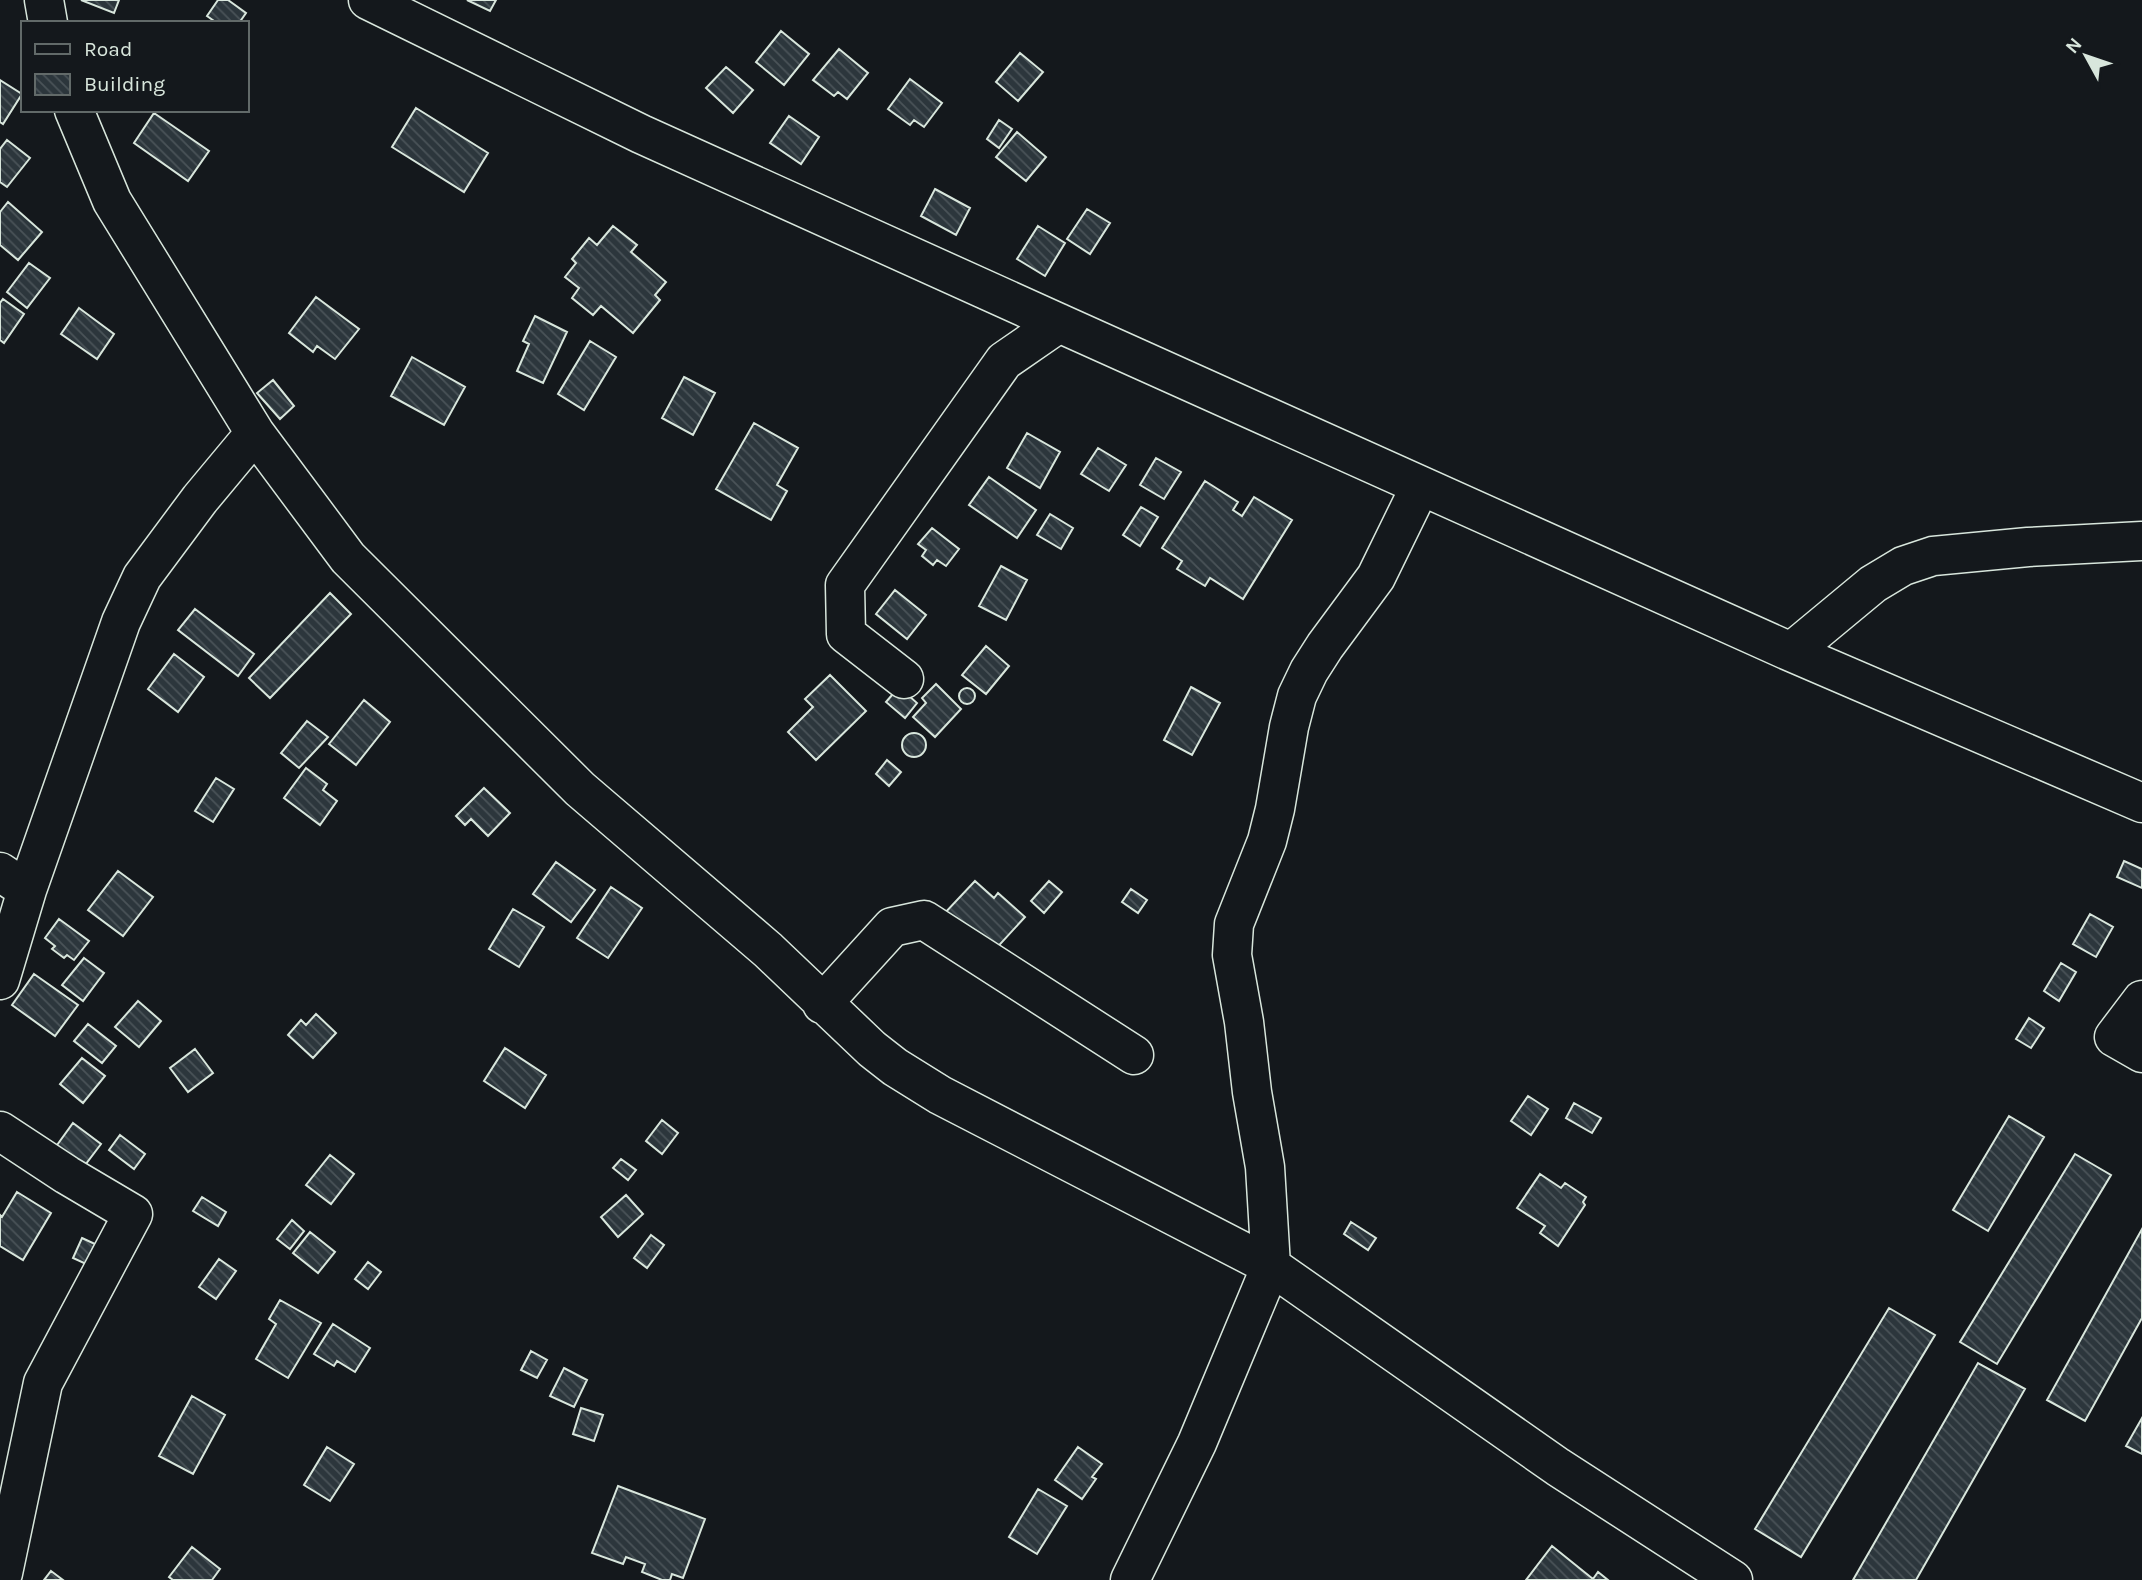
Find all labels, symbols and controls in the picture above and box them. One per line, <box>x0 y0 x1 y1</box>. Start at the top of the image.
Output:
legend <box>21 21 248 112</box>
north arrow <box>2051 21 2121 91</box>
text: N <box>2061 33 2087 58</box>
text: Road <box>84 37 132 61</box>
text: Building <box>84 72 165 96</box>

